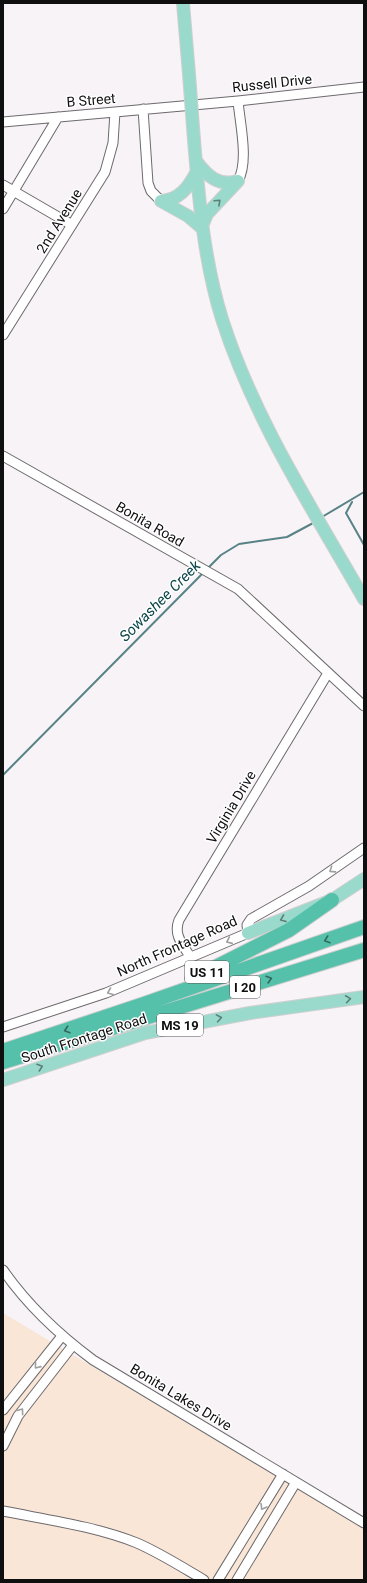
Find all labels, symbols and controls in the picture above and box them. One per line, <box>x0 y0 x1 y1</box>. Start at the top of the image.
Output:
street label: Russell Drive <box>231 71 313 95</box>
street label: B Street <box>66 90 117 110</box>
street label: 2nd Avenue <box>33 186 85 256</box>
one-way arrow <box>213 199 221 207</box>
street label: Bonita Road <box>113 498 187 550</box>
water label: Sowashee Creek <box>116 556 205 645</box>
street label: Virginia Drive <box>203 768 259 846</box>
one-way arrow <box>329 866 336 873</box>
street label: North Frontage Road <box>114 912 240 980</box>
one-way arrow <box>279 914 287 922</box>
one-way arrow <box>324 935 331 943</box>
one-way arrow <box>226 936 234 944</box>
road number: US 11 <box>185 961 229 983</box>
one-way arrow <box>266 975 273 984</box>
road number: I 20 <box>230 976 260 998</box>
one-way arrow <box>106 987 113 995</box>
one-way arrow <box>345 995 351 1004</box>
street label: South Frontage Road <box>19 1010 149 1066</box>
road number: MS 19 <box>157 1014 203 1036</box>
one-way arrow <box>216 1014 222 1023</box>
one-way arrow <box>64 1025 71 1033</box>
one-way arrow <box>36 1063 43 1072</box>
street label: Bonita Lakes Drive <box>128 1360 234 1434</box>
one-way arrow <box>35 1361 42 1368</box>
one-way arrow <box>16 1409 23 1416</box>
one-way arrow <box>260 1503 267 1510</box>

